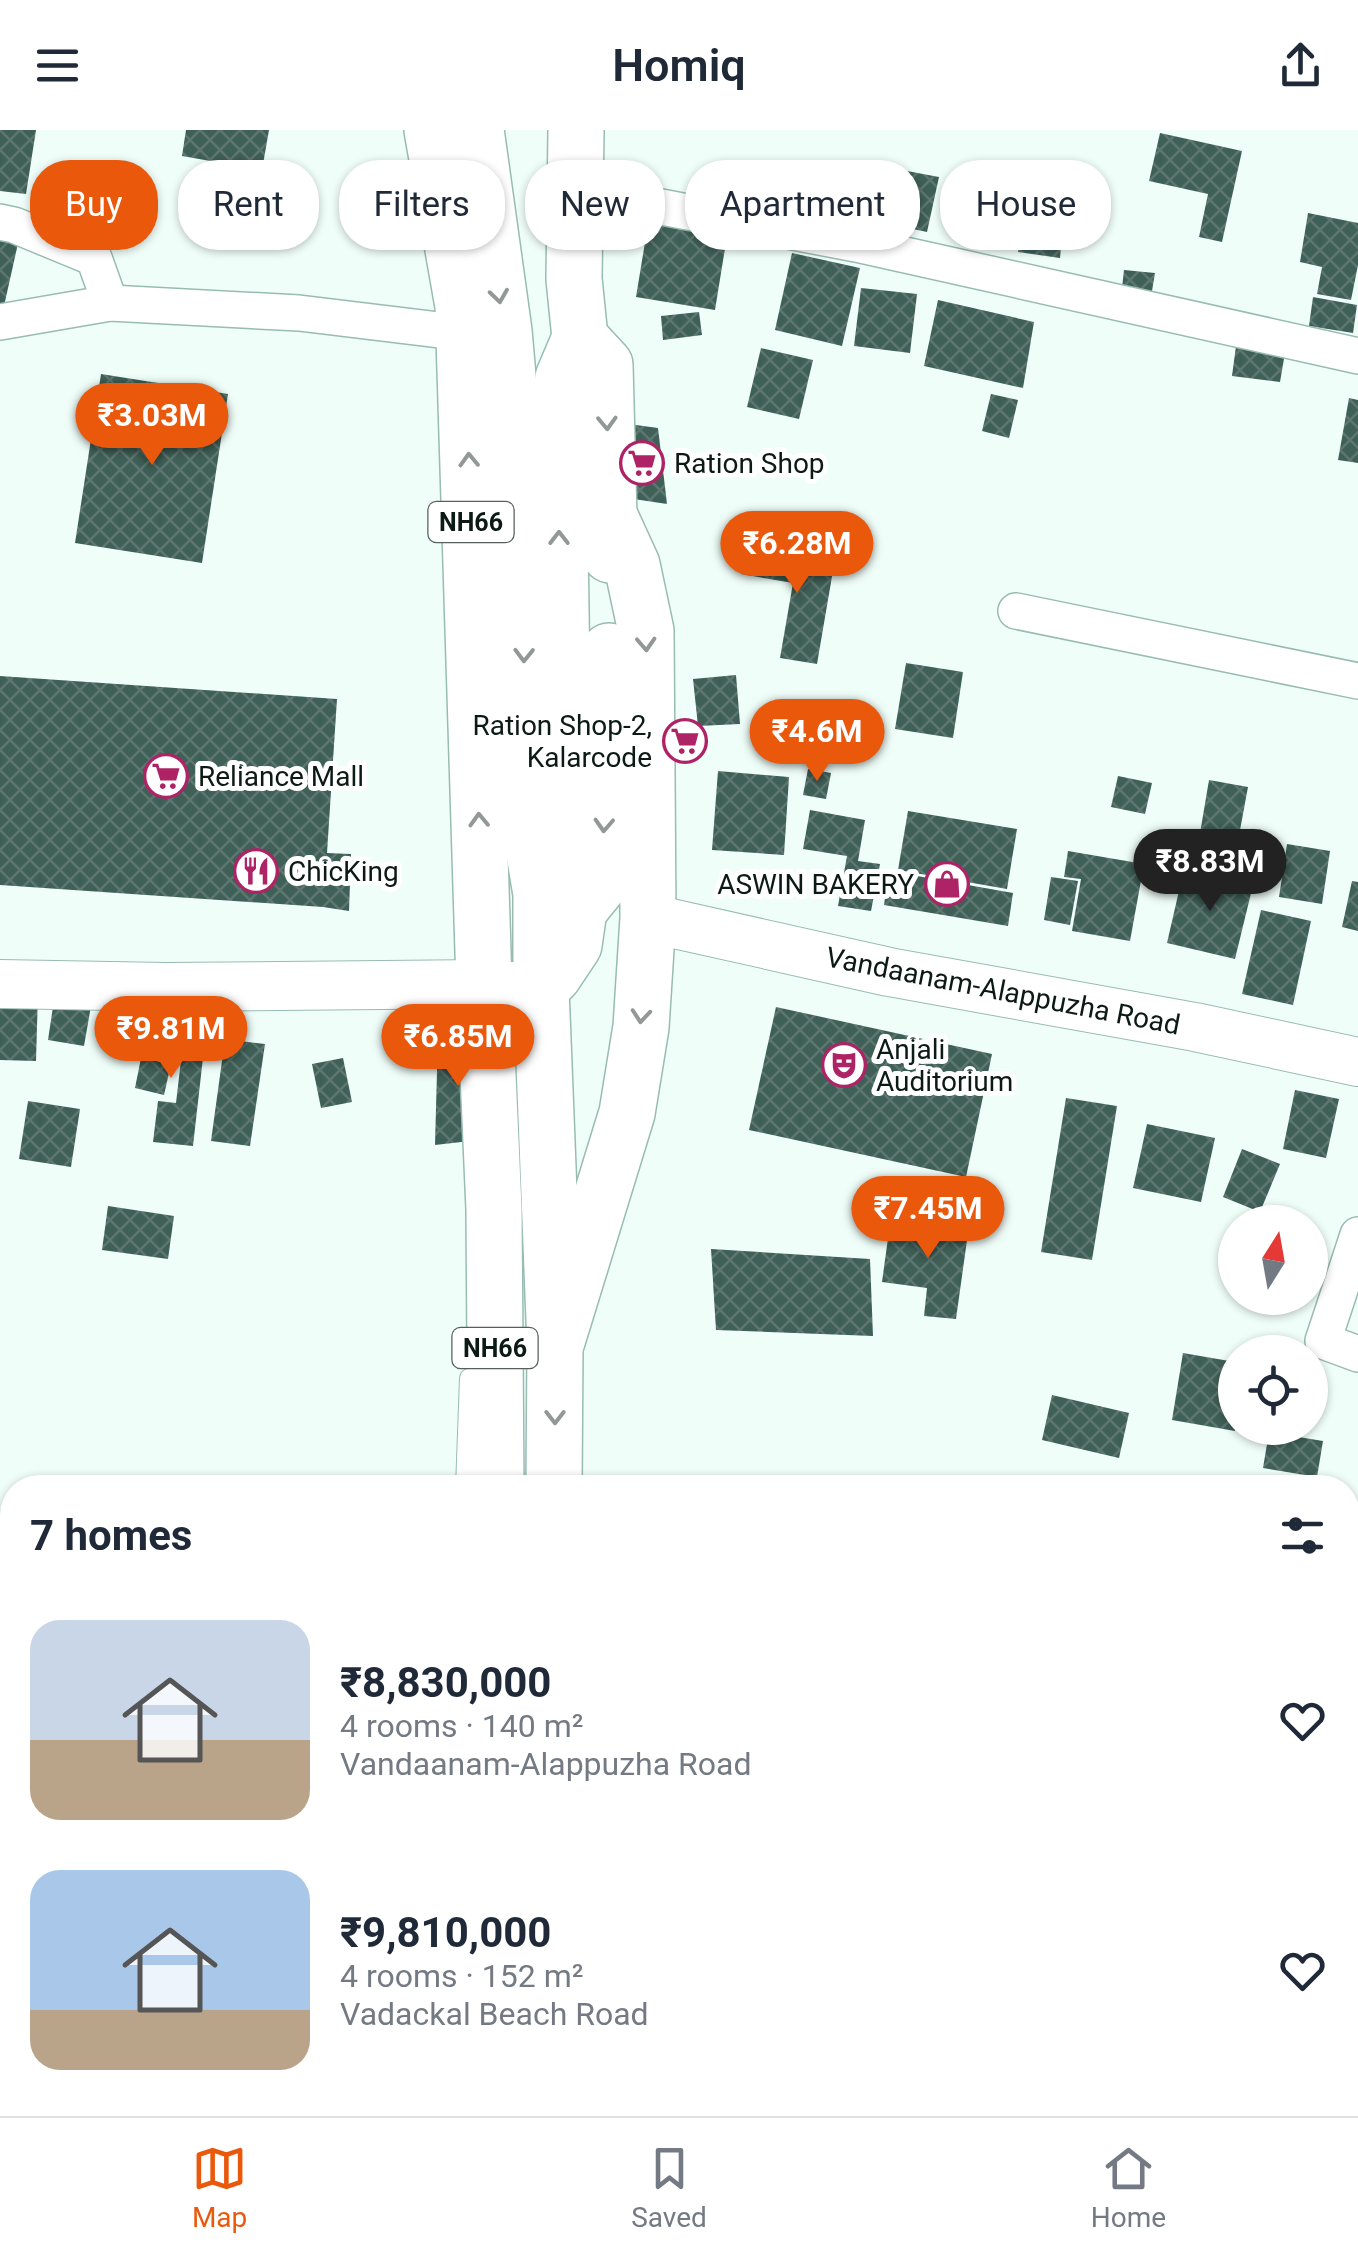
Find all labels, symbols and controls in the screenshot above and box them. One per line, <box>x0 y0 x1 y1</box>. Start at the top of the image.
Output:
icon: menu <box>30 38 85 93</box>
icon: share <box>1273 38 1328 93</box>
text: Homiq <box>612 39 746 92</box>
chip: Buy <box>30 160 158 250</box>
chip: Rent <box>178 160 319 250</box>
chip: Filters <box>339 160 505 250</box>
chip: New <box>525 160 665 250</box>
chip: Apartment <box>685 160 920 250</box>
chip: House <box>940 160 1111 250</box>
one-way arrow <box>488 288 509 304</box>
pin: ₹3.03M <box>71 383 233 468</box>
text: ₹3.03M <box>97 396 207 434</box>
one-way arrow <box>597 415 618 431</box>
supermarket icon: Ration Shop <box>619 440 665 486</box>
place label: Ration Shop <box>674 447 825 480</box>
one-way arrow <box>459 451 480 467</box>
road number: NH66 <box>428 502 514 542</box>
pin: ₹6.28M <box>716 511 878 596</box>
text: ₹6.28M <box>742 524 852 562</box>
one-way arrow <box>548 530 570 546</box>
one-way arrow <box>635 636 656 652</box>
one-way arrow <box>513 648 535 663</box>
pin: ₹4.6M <box>747 699 887 784</box>
place label: Ration Shop-2, Kalarcode <box>472 709 652 774</box>
text: ₹4.6M <box>772 712 862 750</box>
supermarket icon: Ration Shop-2, Kalarcode <box>662 718 708 764</box>
supermarket icon: Reliance Mall <box>143 753 189 799</box>
place label: Reliance Mall <box>198 760 364 793</box>
one-way arrow <box>469 811 490 827</box>
one-way arrow <box>594 817 615 833</box>
pin: ₹8.83M <box>1129 829 1291 914</box>
text: ₹8.83M <box>1155 842 1265 880</box>
restaurant icon: ChicKing <box>233 848 279 894</box>
place label: ChicKing <box>288 855 399 888</box>
shop icon: ASWIN BAKERY <box>924 861 970 907</box>
place label: ASWIN BAKERY <box>717 868 914 901</box>
street label: Vandaanam-Alappuzha Road <box>823 940 1183 1042</box>
pin: ₹9.81M <box>90 996 252 1081</box>
pin: ₹6.85M <box>377 1004 539 1089</box>
one-way arrow <box>631 1008 653 1024</box>
text: ₹9.81M <box>116 1009 226 1047</box>
text: ₹6.85M <box>403 1017 513 1055</box>
place label: Anjali Auditorium <box>876 1033 1013 1098</box>
theatre icon: Anjali Auditorium <box>821 1042 867 1088</box>
pin: ₹7.45M <box>847 1176 1009 1261</box>
text: ₹7.45M <box>873 1189 983 1227</box>
north arrow <box>1218 1205 1328 1315</box>
map controls <box>1218 1205 1328 1445</box>
road number: NH66 <box>452 1328 538 1368</box>
button: locate <box>1218 1335 1328 1445</box>
one-way arrow <box>544 1410 566 1425</box>
icon: filters <box>1275 1508 1330 1563</box>
text: 7 homes <box>30 1511 192 1560</box>
text: ₹8,830,000 <box>340 1658 551 1707</box>
icon: home <box>110 1660 230 1780</box>
icon: heart <box>1275 1693 1330 1748</box>
text: 4 rooms · 140 m² <box>340 1707 583 1745</box>
text: Vandaanam-Alappuzha Road <box>340 1745 751 1783</box>
text: ₹9,810,000 <box>340 1908 551 1957</box>
icon: home <box>110 1910 230 2030</box>
icon: heart <box>1275 1943 1330 1998</box>
text: 4 rooms · 152 m² <box>340 1957 583 1995</box>
text: Vadackal Beach Road <box>340 1995 649 2033</box>
tab: Map <box>192 2141 247 2234</box>
tab: Saved <box>631 2141 707 2234</box>
tab: Home <box>1091 2141 1166 2234</box>

